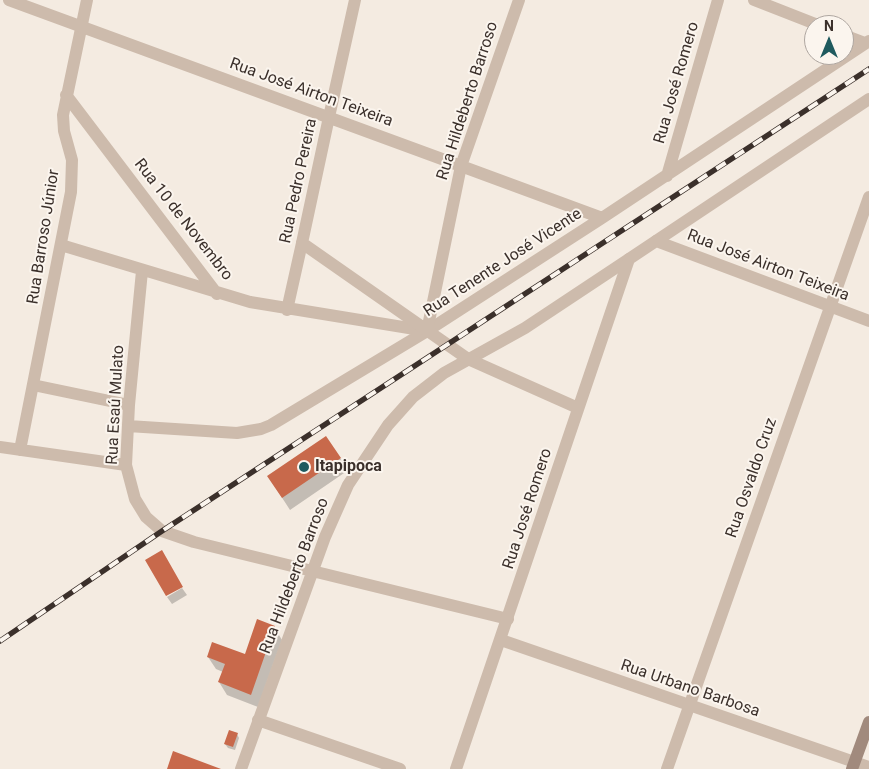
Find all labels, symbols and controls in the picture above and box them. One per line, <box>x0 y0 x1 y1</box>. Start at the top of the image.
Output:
north arrow <box>804 15 854 65</box>
text: N <box>824 18 834 34</box>
street label: Rua Hildeberto Barroso <box>433 19 503 183</box>
street label: Rua José Romero <box>650 20 704 146</box>
street label: Rua José Airton Teixeira <box>227 55 395 131</box>
street label: Rua Pedro Pereira <box>276 117 322 245</box>
street label: Rua 10 de Novembro <box>130 155 236 285</box>
street label: Rua Barroso Júnior <box>24 168 64 306</box>
street label: Rua Tenente José Vicente <box>420 205 586 321</box>
street label: Rua José Airton Teixeira <box>684 226 852 306</box>
street label: Rua Esaú Mulato <box>103 345 129 465</box>
street label: Rua Osvaldo Cruz <box>722 416 782 540</box>
street label: Rua José Romero <box>499 446 557 572</box>
place label: Itapipoca <box>315 457 382 477</box>
marker: Itapipoca <box>297 460 311 474</box>
street label: Rua Hildeberto Barroso <box>256 495 334 657</box>
street label: Rua Urbano Barbosa <box>618 656 762 722</box>

